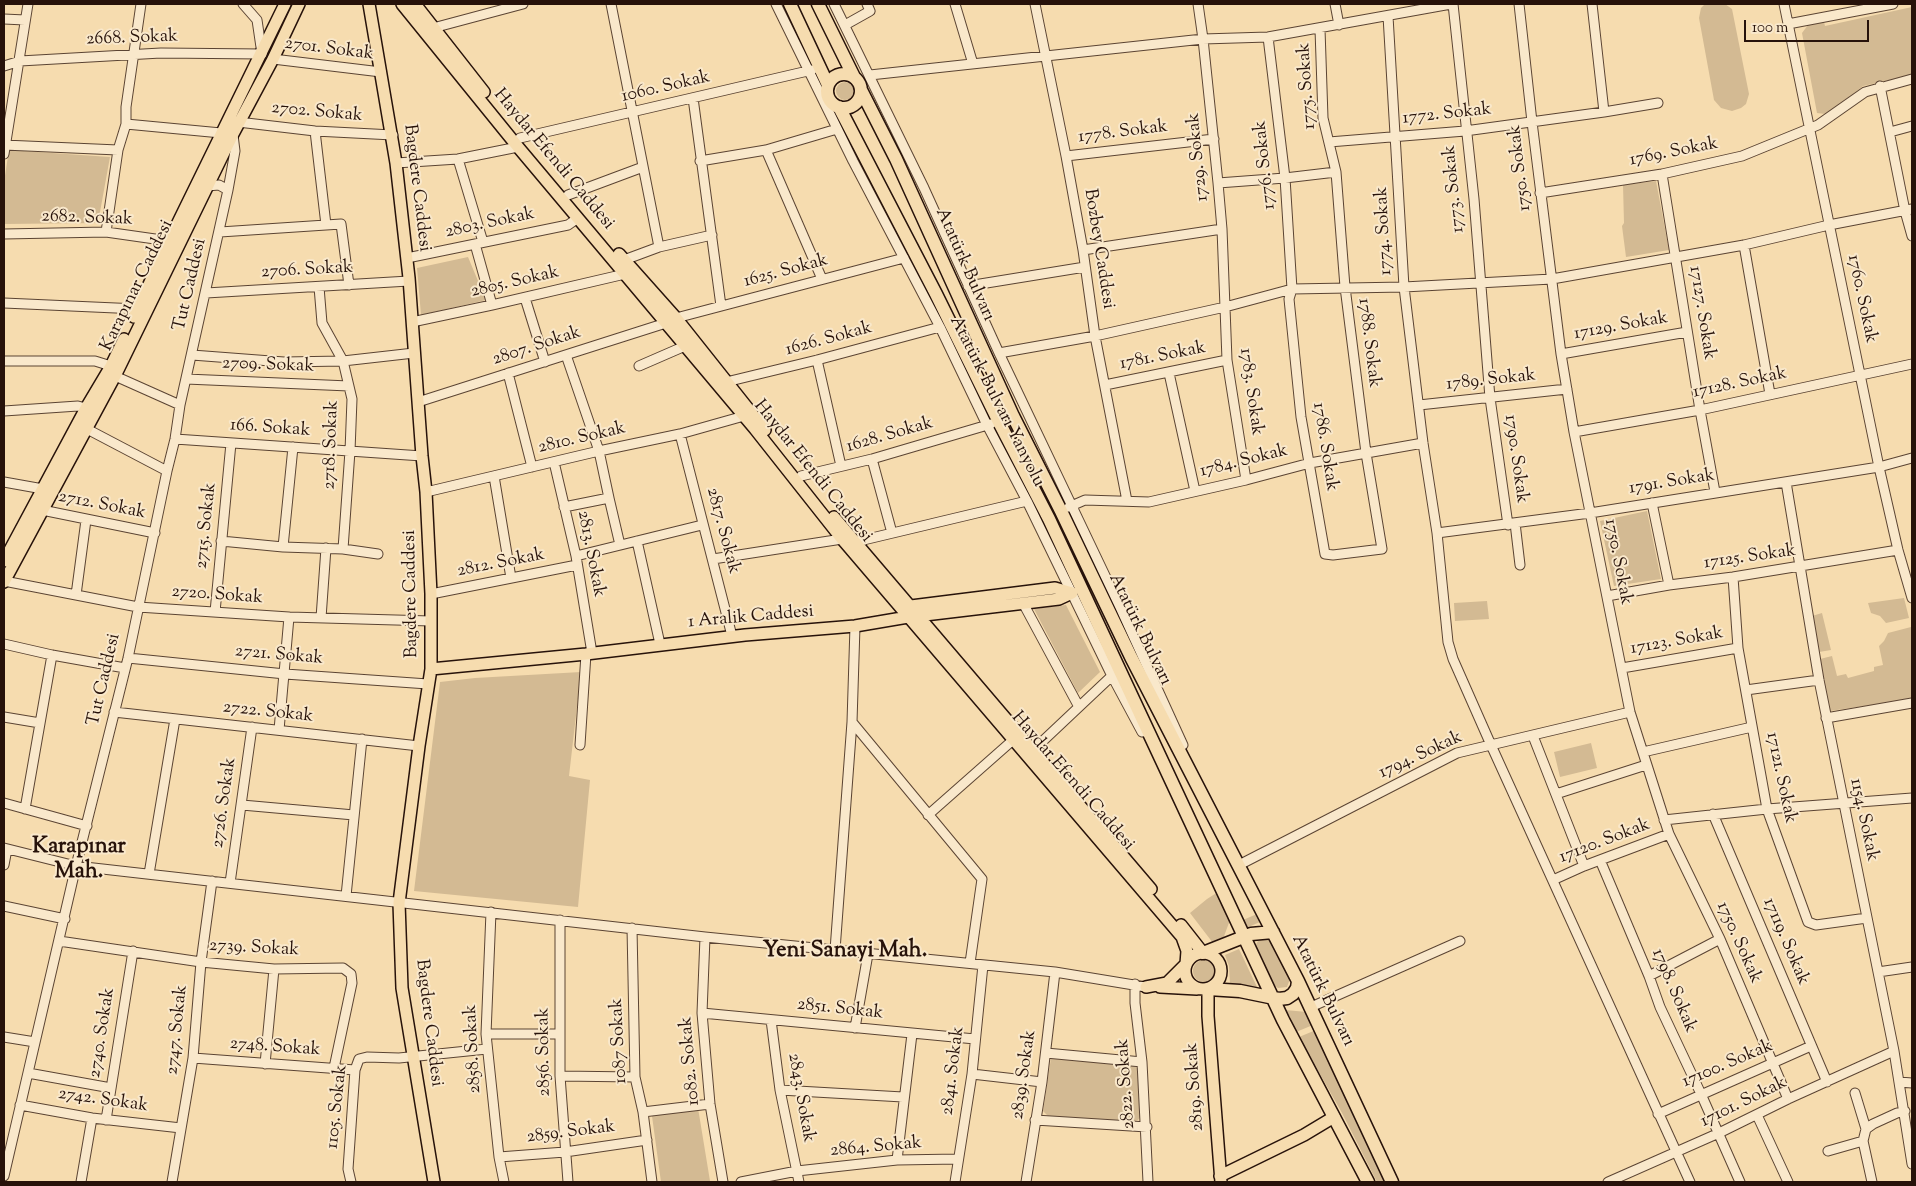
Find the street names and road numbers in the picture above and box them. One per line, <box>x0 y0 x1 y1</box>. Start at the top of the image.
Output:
street label: 2668. Sokak <box>86 27 178 51</box>
street label: 2701. Sokak <box>283 34 375 66</box>
street label: 1775. Sokak <box>1294 42 1322 130</box>
street label: 1060. Sokak <box>620 67 712 109</box>
street label: Haydar Efendi Caddesi <box>488 85 618 235</box>
street label: 2702. Sokak <box>270 98 364 128</box>
street label: 1772. Sokak <box>1402 100 1492 130</box>
street label: 1729. Sokak <box>1184 112 1214 202</box>
street label: 1778. Sokak <box>1077 117 1169 149</box>
street label: 1776. Sokak <box>1251 119 1281 211</box>
street label: Bagdere Caddesi <box>397 123 435 253</box>
street label: 1750. Sokak <box>1505 123 1537 213</box>
street label: 1769. Sokak <box>1628 134 1720 172</box>
street label: 1773. Sokak <box>1440 144 1470 234</box>
street label: 1774. Sokak <box>1372 186 1398 276</box>
street label: Bozbey Caddesi <box>1078 187 1118 311</box>
street label: 2803. Sokak <box>443 204 537 244</box>
street label: Atatürk Bulvarı <box>929 205 999 325</box>
street label: 2682. Sokak <box>41 207 133 231</box>
street label: Karapınar Caddesi <box>97 217 179 355</box>
street label: Tut Caddesi <box>170 237 212 333</box>
street label: 1625. Sokak <box>742 250 830 294</box>
street label: 1760. Sokak <box>1841 253 1881 345</box>
street label: 2706. Sokak <box>260 258 354 284</box>
street label: 2805. Sokak <box>469 262 561 304</box>
street label: 17127. Sokak <box>1683 265 1719 361</box>
street label: 1788. Sokak <box>1352 297 1384 389</box>
street label: 17129. Sokak <box>1572 308 1670 346</box>
street label: Atatürk Bulvarı Yanyolu <box>944 313 1048 491</box>
street label: 1626. Sokak <box>783 318 875 362</box>
street label: 2807. Sokak <box>490 323 584 371</box>
street label: 1781. Sokak <box>1118 338 1208 376</box>
street label: 1783. Sokak <box>1233 347 1267 437</box>
street label: 2709. Sokak <box>222 354 314 378</box>
street label: 17128. Sokak <box>1691 364 1789 404</box>
street label: 1789. Sokak <box>1445 366 1537 396</box>
street label: Haydar Efendi Caddesi <box>748 396 876 548</box>
street label: 2718. Sokak <box>320 400 344 490</box>
street label: 1786. Sokak <box>1306 401 1342 493</box>
street label: 1628. Sokak <box>844 413 936 459</box>
street label: 1790. Sokak <box>1498 413 1532 505</box>
street label: 166. Sokak <box>229 415 311 443</box>
street label: 2810. Sokak <box>536 418 628 460</box>
street label: 1784. Sokak <box>1198 441 1290 483</box>
street label: 1791. Sokak <box>1628 466 1716 500</box>
street label: 2715. Sokak <box>192 482 222 570</box>
street label: 2817. Sokak <box>700 485 744 577</box>
street label: 2712. Sokak <box>56 487 148 525</box>
street label: 2813. Sokak <box>571 509 609 599</box>
street label: 1750. Sokak <box>1598 517 1636 607</box>
street label: Bagdere Caddesi <box>400 530 424 658</box>
street label: 17125. Sokak <box>1703 541 1797 575</box>
street label: 2812. Sokak <box>455 545 547 583</box>
street label: Atatürk Bulvarı <box>1103 571 1175 689</box>
street label: 2720. Sokak <box>171 582 263 610</box>
street label: 1 Aralik Caddesi <box>687 602 815 634</box>
street label: 17123. Sokak <box>1629 623 1725 661</box>
street label: Tut Caddesi <box>84 632 126 728</box>
street label: 2721. Sokak <box>234 641 324 671</box>
street label: 2722. Sokak <box>222 698 314 728</box>
street label: Haydar Efendi Caddesi <box>1006 708 1138 856</box>
street label: 1794. Sokak <box>1376 727 1466 785</box>
street label: 17121. Sokak <box>1760 730 1800 826</box>
street label: 2726. Sokak <box>208 756 242 850</box>
street label: 1154. Sokak <box>1844 777 1882 863</box>
street label: 17120. Sokak <box>1557 815 1653 869</box>
street label: 17119. Sokak <box>1757 895 1813 989</box>
street label: 1750. Sokak <box>1710 899 1766 987</box>
street label: Atatürk Bulvarı <box>1286 932 1358 1050</box>
street label: 2739. Sokak <box>208 936 300 962</box>
street label: 1798. Sokak <box>1646 946 1700 1036</box>
street label: Bagdere Caddesi <box>409 958 447 1088</box>
street label: 2747. Sokak <box>163 984 193 1076</box>
street label: 2740. Sokak <box>85 986 121 1080</box>
street label: 2851. Sokak <box>796 995 884 1025</box>
street label: 1087 Sokak <box>607 998 633 1084</box>
street label: 2858. Sokak <box>461 1004 487 1094</box>
street label: 2856. Sokak <box>533 1007 557 1097</box>
street label: 1082. Sokak <box>676 1015 706 1107</box>
street label: 2841. Sokak <box>938 1025 970 1117</box>
street label: 2839. Sokak <box>1008 1029 1042 1121</box>
street label: 2748. Sokak <box>229 1034 321 1062</box>
street label: 17100. Sokak <box>1679 1036 1777 1094</box>
street label: 2822. Sokak <box>1113 1038 1141 1130</box>
street label: 2819. Sokak <box>1182 1042 1210 1132</box>
street label: 2843. Sokak <box>782 1052 818 1144</box>
street label: 1105. Sokak <box>323 1064 353 1150</box>
street label: 17101. Sokak <box>1697 1073 1791 1133</box>
street label: 2742. Sokak <box>57 1084 149 1118</box>
street label: 2859. Sokak <box>525 1117 617 1149</box>
street label: 2864. Sokak <box>829 1133 923 1163</box>

